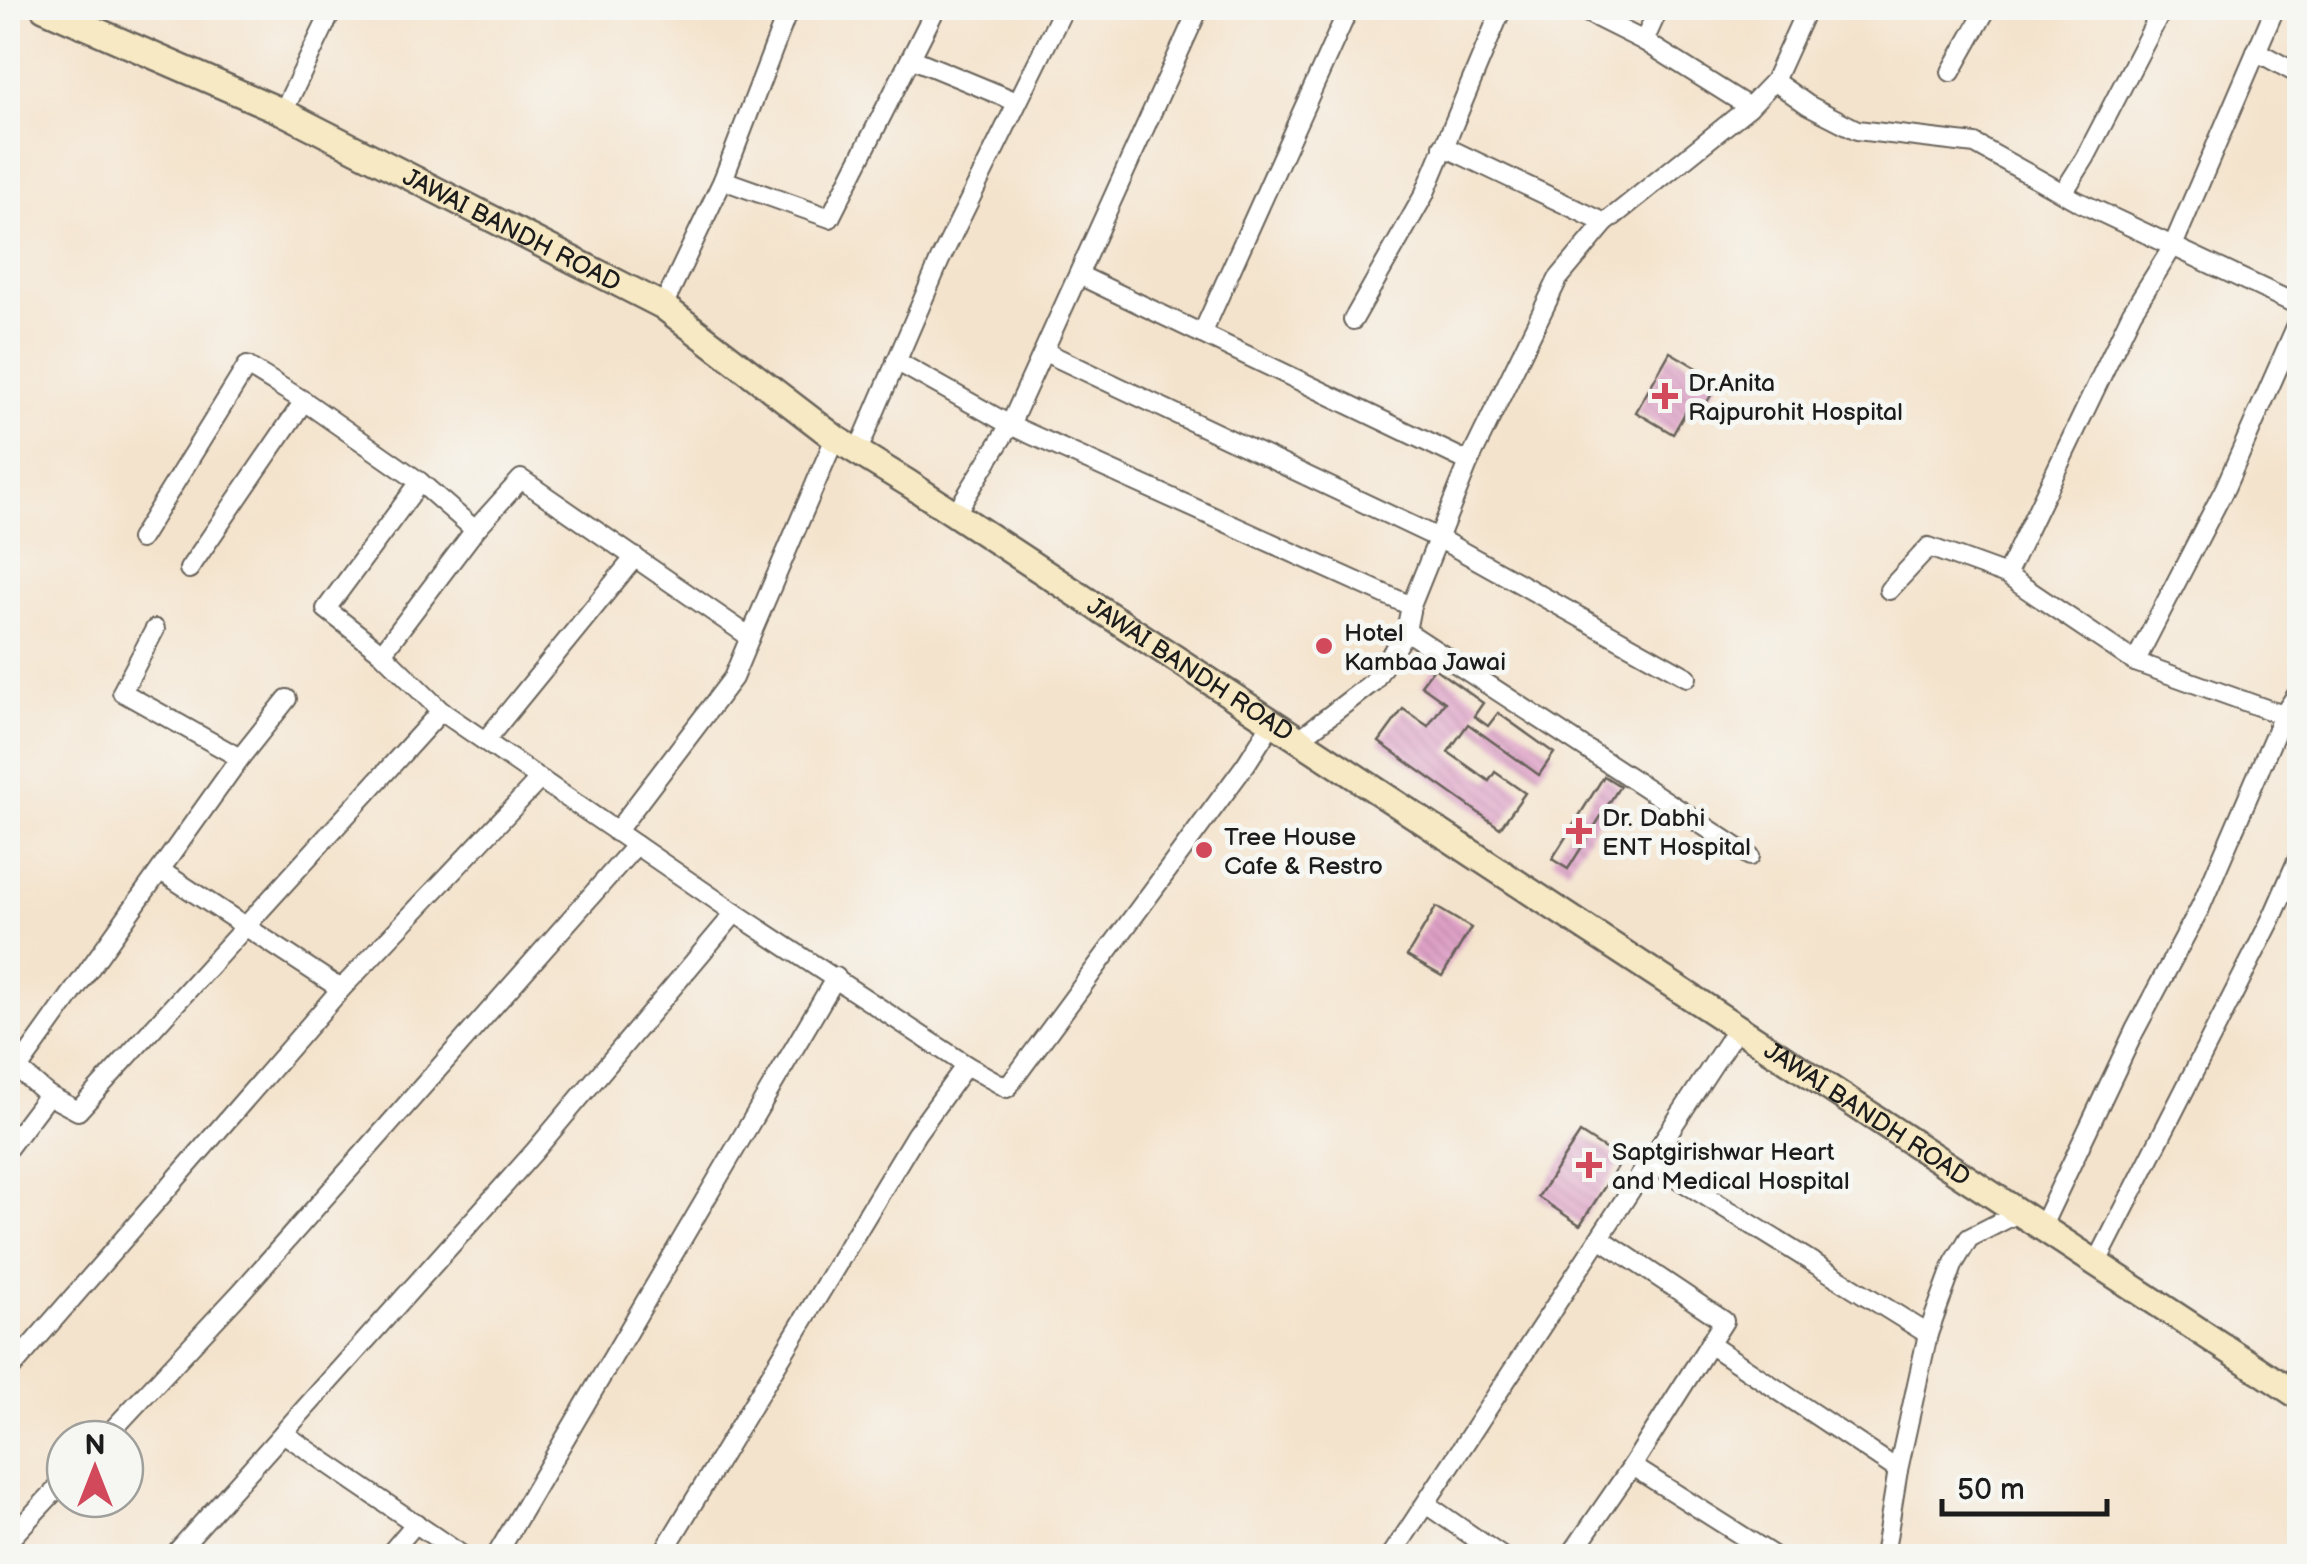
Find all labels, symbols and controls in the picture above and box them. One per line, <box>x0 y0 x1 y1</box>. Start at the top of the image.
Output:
street label: JAWAI BANDH ROAD <box>397 162 626 299</box>
place label: Dr.Anita Rajpurohit Hospital <box>1688 368 1903 428</box>
marker: Dr.Anita Rajpurohit Hospital <box>1652 383 1678 409</box>
street label: JAWAI BANDH ROAD <box>1081 591 1299 749</box>
place label: Hotel Kambaa Jawai <box>1344 618 1506 678</box>
marker: Hotel Kambaa Jawai <box>1313 635 1335 657</box>
place label: Dr. Dabhi ENT Hospital <box>1602 803 1751 863</box>
marker: Dr. Dabhi ENT Hospital <box>1566 818 1592 844</box>
place label: Tree House Cafe & Restro <box>1224 822 1383 882</box>
marker: Tree House Cafe & Restro <box>1193 839 1215 861</box>
street label: JAWAI BANDH ROAD <box>1758 1035 1976 1193</box>
place label: Saptgirishwar Heart and Medical Hospital <box>1612 1137 1850 1197</box>
marker: Saptgirishwar Heart and Medical Hospital <box>1576 1152 1602 1178</box>
north arrow <box>45 1419 145 1519</box>
text: N <box>84 1429 106 1462</box>
scale bar <box>1942 1454 2107 1516</box>
text: 50 m <box>1957 1472 2025 1508</box>

